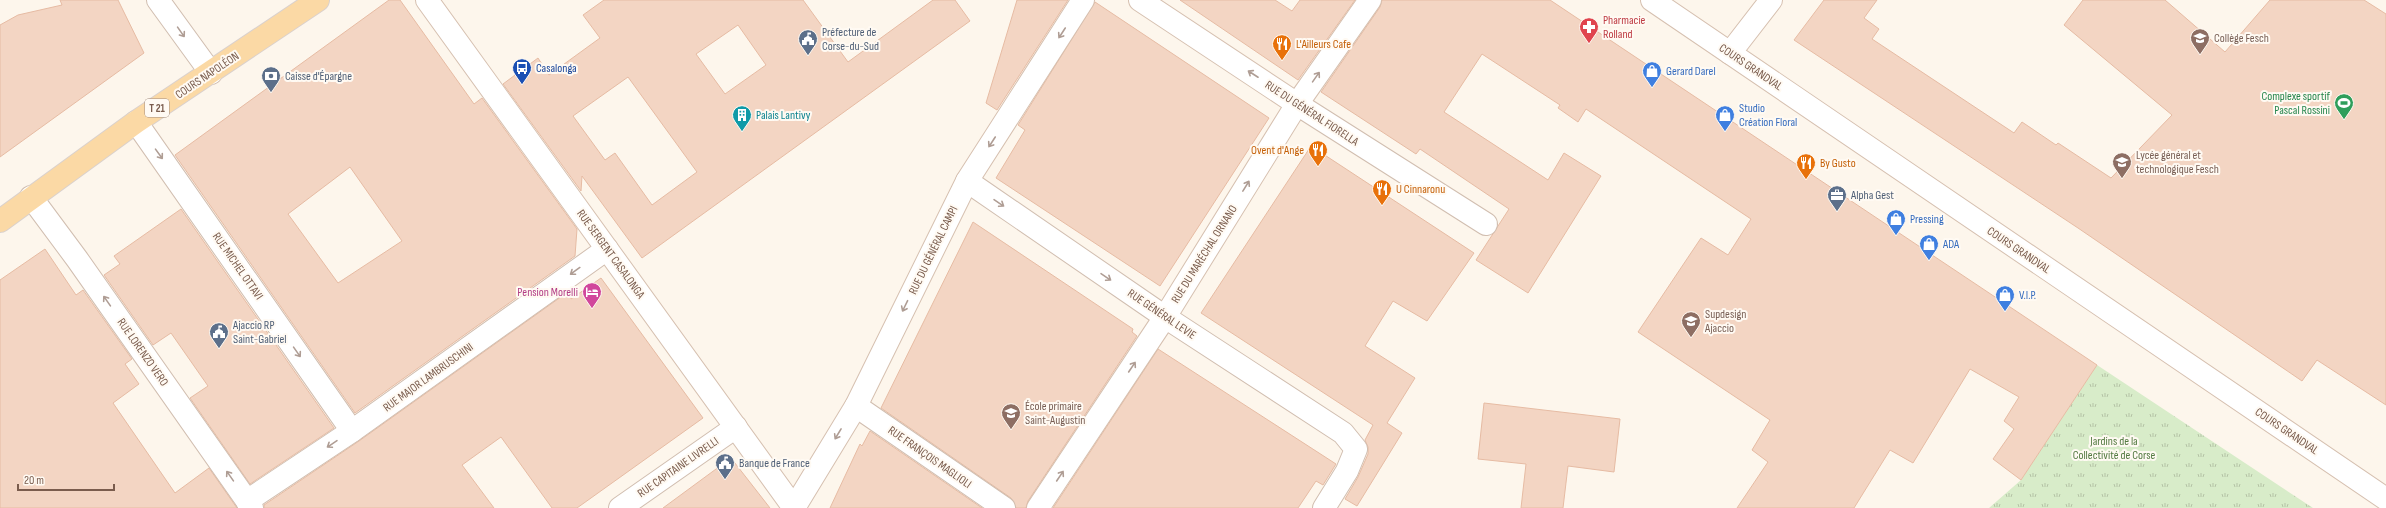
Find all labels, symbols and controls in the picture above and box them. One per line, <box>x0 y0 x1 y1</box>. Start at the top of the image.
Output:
place label: Pharmacie Rolland <box>1603 13 1646 42</box>
pharmacy icon: Pharmacie Rolland <box>1578 16 1600 44</box>
place label: Préfecture de Corse-du-Sud <box>822 25 879 54</box>
one-way arrow <box>177 26 185 37</box>
one-way arrow <box>1058 27 1066 38</box>
school or university icon: Collège Fesch <box>2189 27 2211 55</box>
public building icon: Préfecture de Corse-du-Sud <box>797 28 819 56</box>
place label: Collège Fesch <box>2214 31 2269 46</box>
restaurant icon: L'Ailleurs Cafe <box>1271 33 1293 61</box>
place label: L'Ailleurs Cafe <box>1296 37 1351 52</box>
street label: COURS GRANDVAL <box>1716 41 1786 94</box>
street label: COURS NAPOLÉON <box>173 49 242 102</box>
bus stop icon: Casalonga <box>511 57 533 85</box>
shop icon: Gerard Darel <box>1641 60 1663 88</box>
place label: Casalonga <box>536 61 577 76</box>
place label: Gerard Darel <box>1666 64 1716 79</box>
bank icon: Caisse d'Épargne <box>260 65 282 93</box>
place label: Caisse d'Épargne <box>285 69 352 84</box>
one-way arrow <box>1247 70 1259 78</box>
one-way arrow <box>1312 72 1320 83</box>
street label: RUE DU GÉNÉRAL FIORELLA <box>1262 78 1362 150</box>
place label: Complexe sportif Pascal Rossini <box>2261 89 2331 118</box>
sports icon: Complexe sportif Pascal Rossini <box>2333 92 2355 120</box>
road number: T 21 <box>145 99 169 117</box>
place label: Studio Création Floral <box>1739 101 1797 130</box>
building icon: Palais Lantivy <box>731 104 753 132</box>
shop icon: Studio Création Floral <box>1714 104 1736 132</box>
place label: Palais Lantivy <box>756 108 811 123</box>
one-way arrow <box>988 136 996 147</box>
restaurant icon: Ovent d'Ange <box>1307 139 1329 167</box>
place label: Ovent d'Ange <box>1251 143 1304 158</box>
one-way arrow <box>155 148 163 159</box>
place label: Lycée général et technologique Fesch <box>2136 148 2219 177</box>
school or university icon: Lycée général et technologique Fesch <box>2111 151 2133 179</box>
restaurant icon: By Gusto <box>1795 152 1817 180</box>
place label: By Gusto <box>1820 156 1856 171</box>
restaurant icon: U Cinnaronu <box>1371 178 1393 206</box>
one-way arrow <box>1242 181 1250 192</box>
place label: U Cinnaronu <box>1396 182 1445 197</box>
office icon: Alpha Gest <box>1826 184 1848 212</box>
place label: Alpha Gest <box>1850 188 1894 203</box>
one-way arrow <box>993 199 1004 207</box>
street label: RUE DU MARÉCHAL ORNANO <box>1168 202 1241 306</box>
street label: RUE DU GÉNÉRAL CAMPI <box>906 204 961 297</box>
street label: RUE SERGENT CASALONGA <box>573 207 648 302</box>
shop icon: Pressing <box>1885 208 1907 236</box>
place label: Pressing <box>1910 212 1944 227</box>
street label: COURS GRANDVAL <box>1984 224 2054 277</box>
street label: RUE MICHEL OTTAVI <box>209 230 266 303</box>
shop icon: ADA <box>1918 233 1940 261</box>
place label: ADA <box>1942 237 1960 252</box>
one-way arrow <box>570 267 581 275</box>
one-way arrow <box>1100 273 1111 281</box>
hotel icon: Pension Morelli <box>581 281 603 309</box>
shop icon: V.I.P. <box>1994 284 2016 312</box>
place label: Pension Morelli <box>517 285 578 300</box>
street label: RUE GÉNÉRAL LEVIE <box>1125 286 1199 343</box>
place label: V.I.P. <box>2019 288 2036 303</box>
one-way arrow <box>103 295 111 306</box>
one-way arrow <box>901 300 908 312</box>
place label: Supdesign Ajaccio <box>1704 307 1746 336</box>
school or university icon: Supdesign Ajaccio <box>1680 310 1702 338</box>
street label: RUE LORENZO VERO <box>114 315 172 389</box>
place label: Ajaccio RP Saint-Gabriel <box>232 318 287 347</box>
public building icon: Ajaccio RP Saint-Gabriel <box>208 321 230 349</box>
street label: RUE MAJOR LAMBRUSCHINI <box>380 340 476 415</box>
one-way arrow <box>293 346 301 357</box>
one-way arrow <box>1128 362 1136 373</box>
place label: École primaire Saint-Augustin <box>1025 399 1085 428</box>
school or university icon: École primaire Saint-Augustin <box>1000 402 1022 430</box>
street label: COURS GRANDVAL <box>2252 405 2322 458</box>
street label: RUE FRANÇOIS MAGLIOLI <box>885 423 974 492</box>
one-way arrow <box>834 428 842 440</box>
street label: RUE CAPITAINE LIVRELLI <box>635 434 722 501</box>
park label: Jardins de la Collectivité de Corse <box>2073 434 2155 463</box>
one-way arrow <box>327 440 338 449</box>
public building icon: Banque de France <box>714 452 736 480</box>
place label: Banque de France <box>739 456 810 471</box>
scale bar <box>18 466 114 492</box>
one-way arrow <box>1056 470 1064 481</box>
one-way arrow <box>226 471 234 482</box>
text: 20 m <box>24 473 44 488</box>

